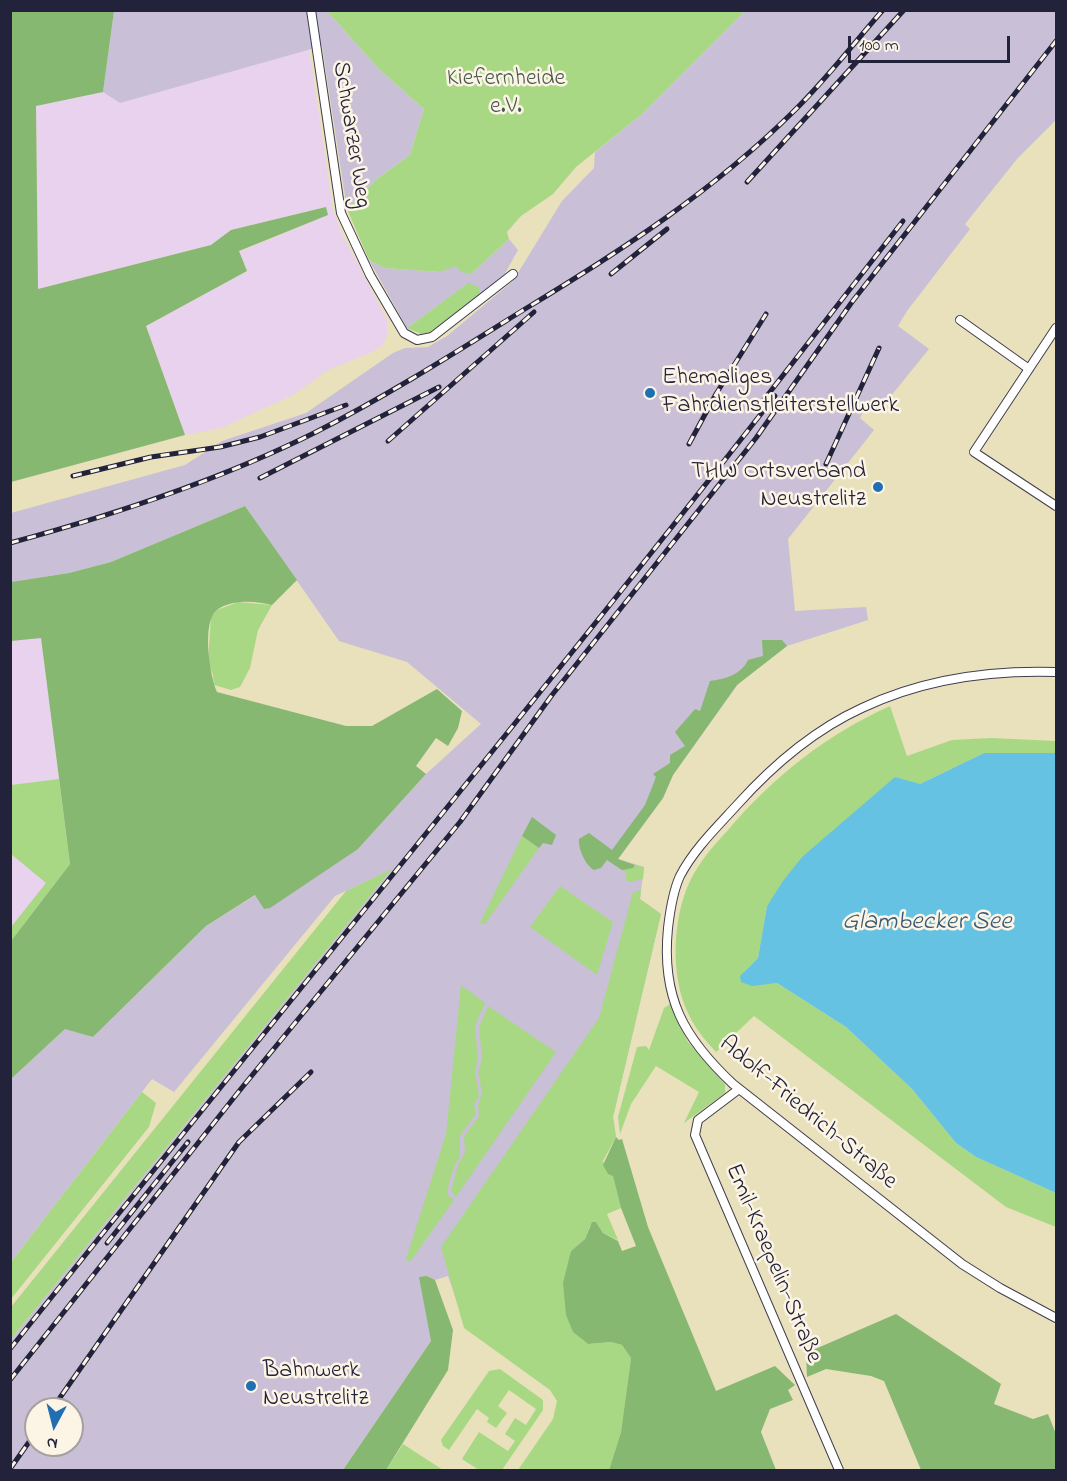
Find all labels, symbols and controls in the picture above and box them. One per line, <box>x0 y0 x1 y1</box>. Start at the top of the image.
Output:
scale bar <box>851 24 1013 62</box>
text: 100 m <box>859 33 899 59</box>
street label: Schwarzer Weg <box>324 60 376 210</box>
park label: Kiefernheide e.V. <box>447 66 565 122</box>
place label: Ehemaliges Fahrdienstleiterstellwerk <box>662 365 899 421</box>
marker: Ehemaliges Fahrdienstleiterstellwerk <box>643 386 657 400</box>
place label: THW Ortsverband Neustrelitz <box>691 459 866 515</box>
marker: THW Ortsverband Neustrelitz <box>871 480 885 494</box>
water label: Glambecker See <box>842 908 1012 940</box>
street label: Adolf-Friedrich-Straße <box>712 1031 902 1197</box>
street label: Emil-Kraepelin-Straße <box>717 1160 827 1368</box>
place label: Bahnwerk Neustrelitz <box>263 1358 369 1414</box>
marker: Bahnwerk Neustrelitz <box>244 1379 258 1393</box>
north arrow <box>24 1397 84 1457</box>
text: N <box>45 1430 59 1455</box>

